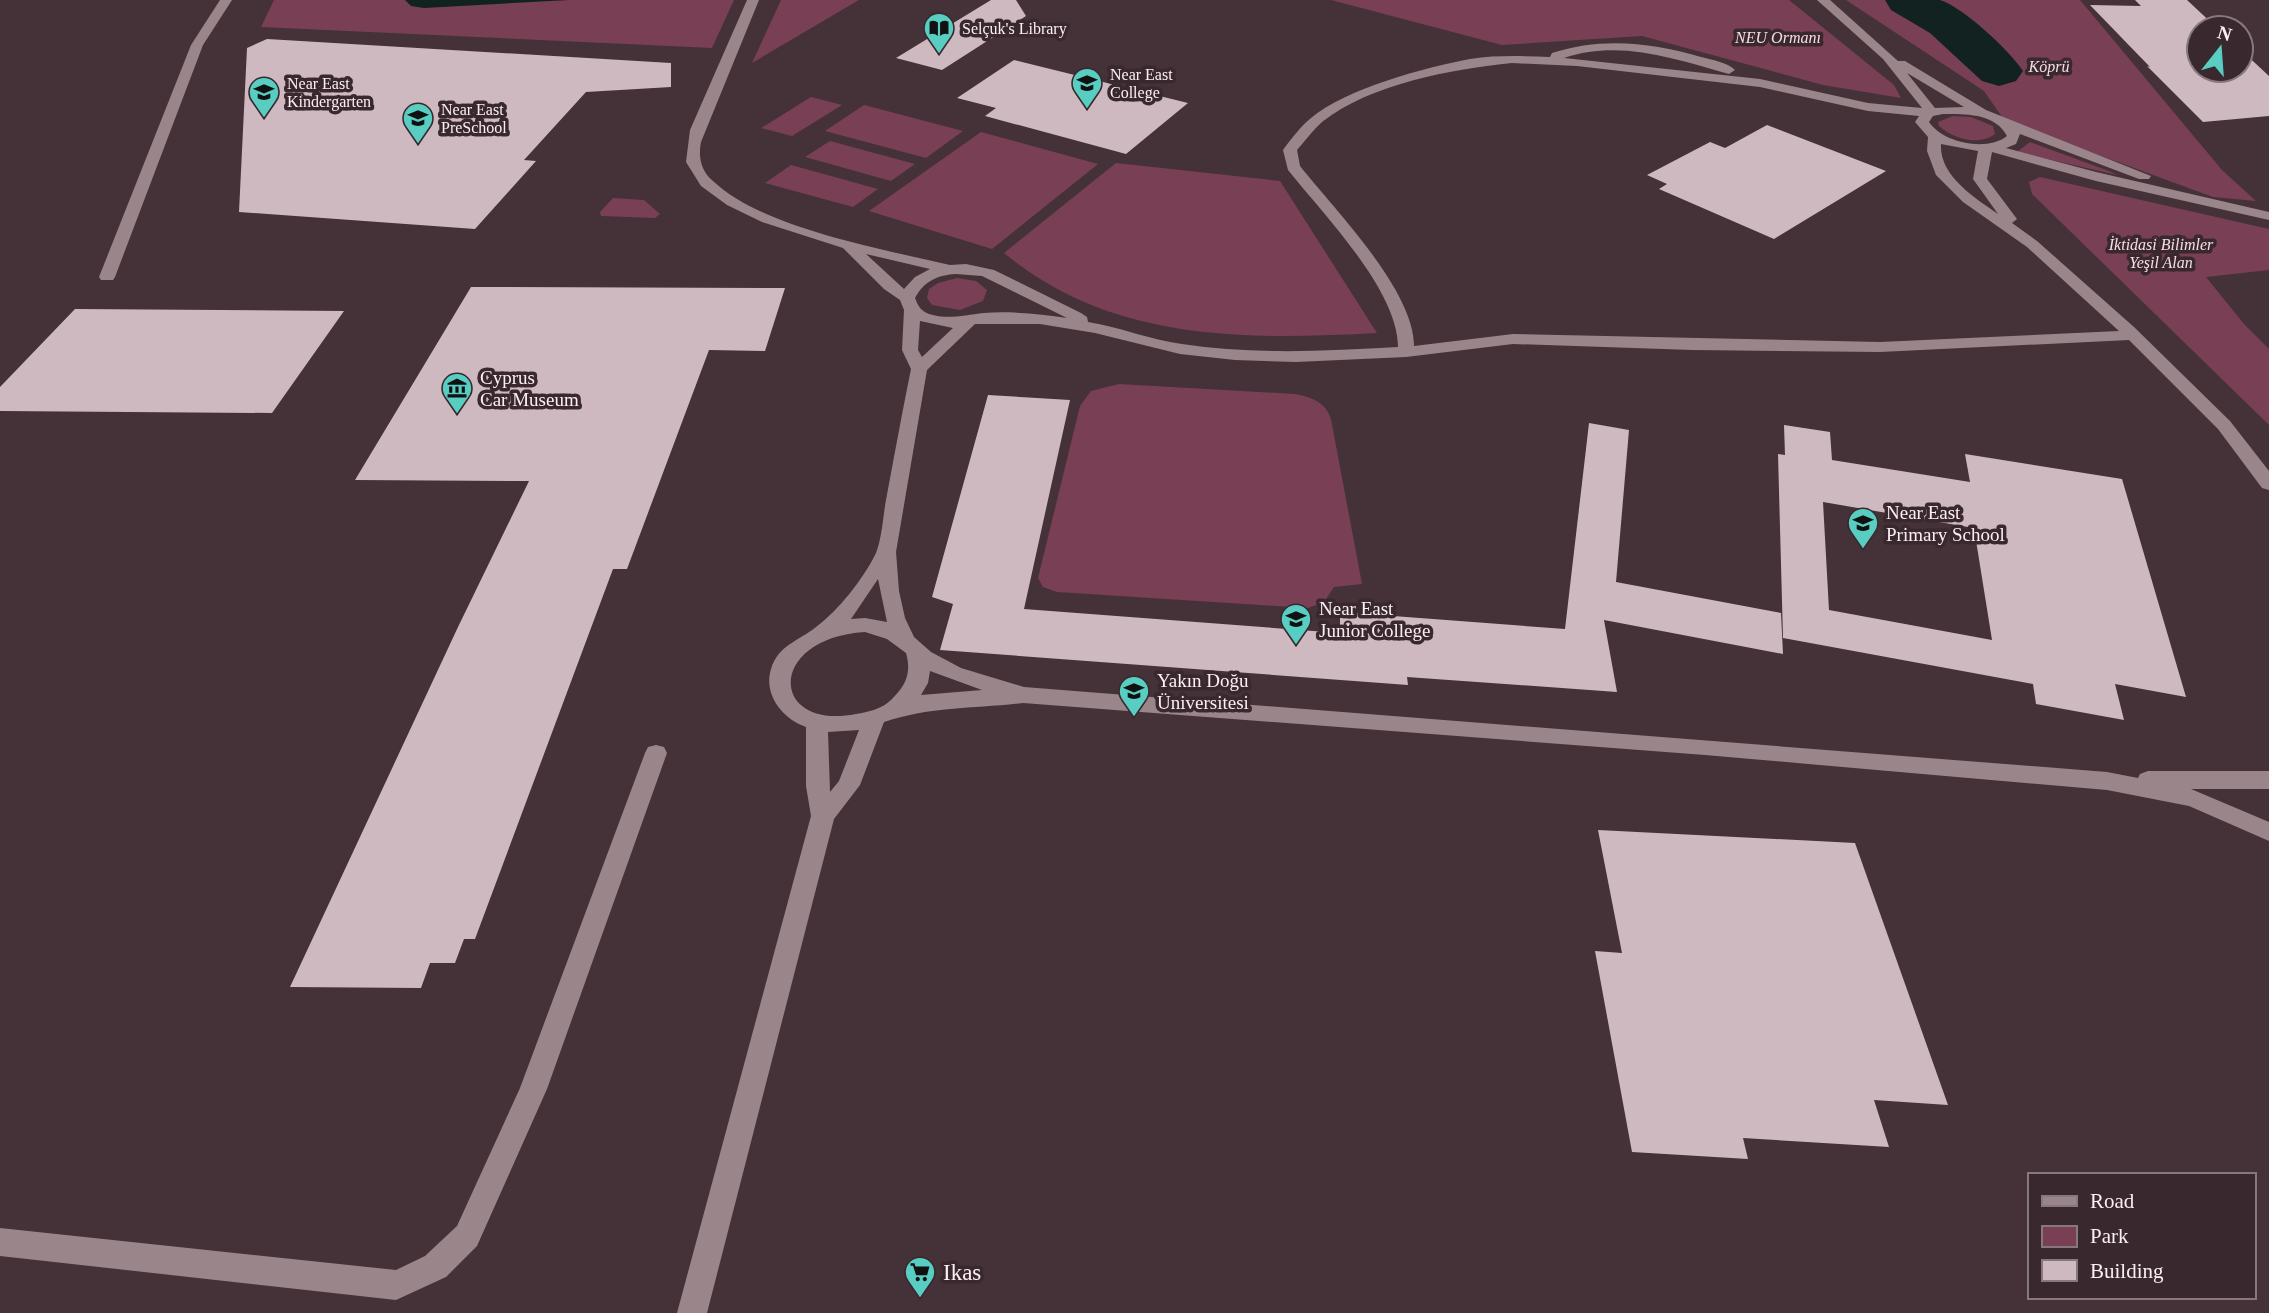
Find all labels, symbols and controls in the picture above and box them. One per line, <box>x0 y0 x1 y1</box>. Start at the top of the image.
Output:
library icon: Selçuk's Library <box>922 11 956 55</box>
north arrow <box>2185 14 2255 84</box>
place label: Selçuk's Library <box>962 20 1067 38</box>
text: N <box>2215 21 2235 45</box>
park label: NEU Ormanı <box>1734 29 1821 46</box>
park label: Köprü <box>2028 58 2069 76</box>
school or university icon: Near East College <box>1070 66 1104 110</box>
place label: Near East College <box>1110 66 1173 102</box>
school or university icon: Near East Kindergarten <box>247 75 281 119</box>
place label: Near East Kindergarten <box>287 75 371 111</box>
school or university icon: Near East PreSchool <box>401 101 435 145</box>
place label: Near East PreSchool <box>441 101 507 136</box>
park label: İktidasi Bilimler Yeşil Alan <box>2108 236 2214 272</box>
place label: Cyprus Car Museum <box>480 367 579 410</box>
museum icon: Cyprus Car Museum <box>440 371 474 415</box>
place label: Near East Primary School <box>1886 502 2005 545</box>
school or university icon: Near East Primary School <box>1846 506 1880 550</box>
place label: Near East Junior College <box>1319 598 1430 641</box>
school or university icon: Near East Junior College <box>1279 602 1313 646</box>
place label: Yakın Doğu Üniversitesi <box>1157 670 1249 713</box>
school or university icon: Yakın Doğu Üniversitesi <box>1117 674 1151 718</box>
legend <box>2028 1173 2255 1299</box>
text: Road <box>2090 1189 2135 1213</box>
text: Park <box>2090 1224 2129 1248</box>
supermarket icon: Ikas <box>903 1255 937 1299</box>
text: Building <box>2090 1259 2164 1283</box>
place label: Ikas <box>943 1260 981 1285</box>

